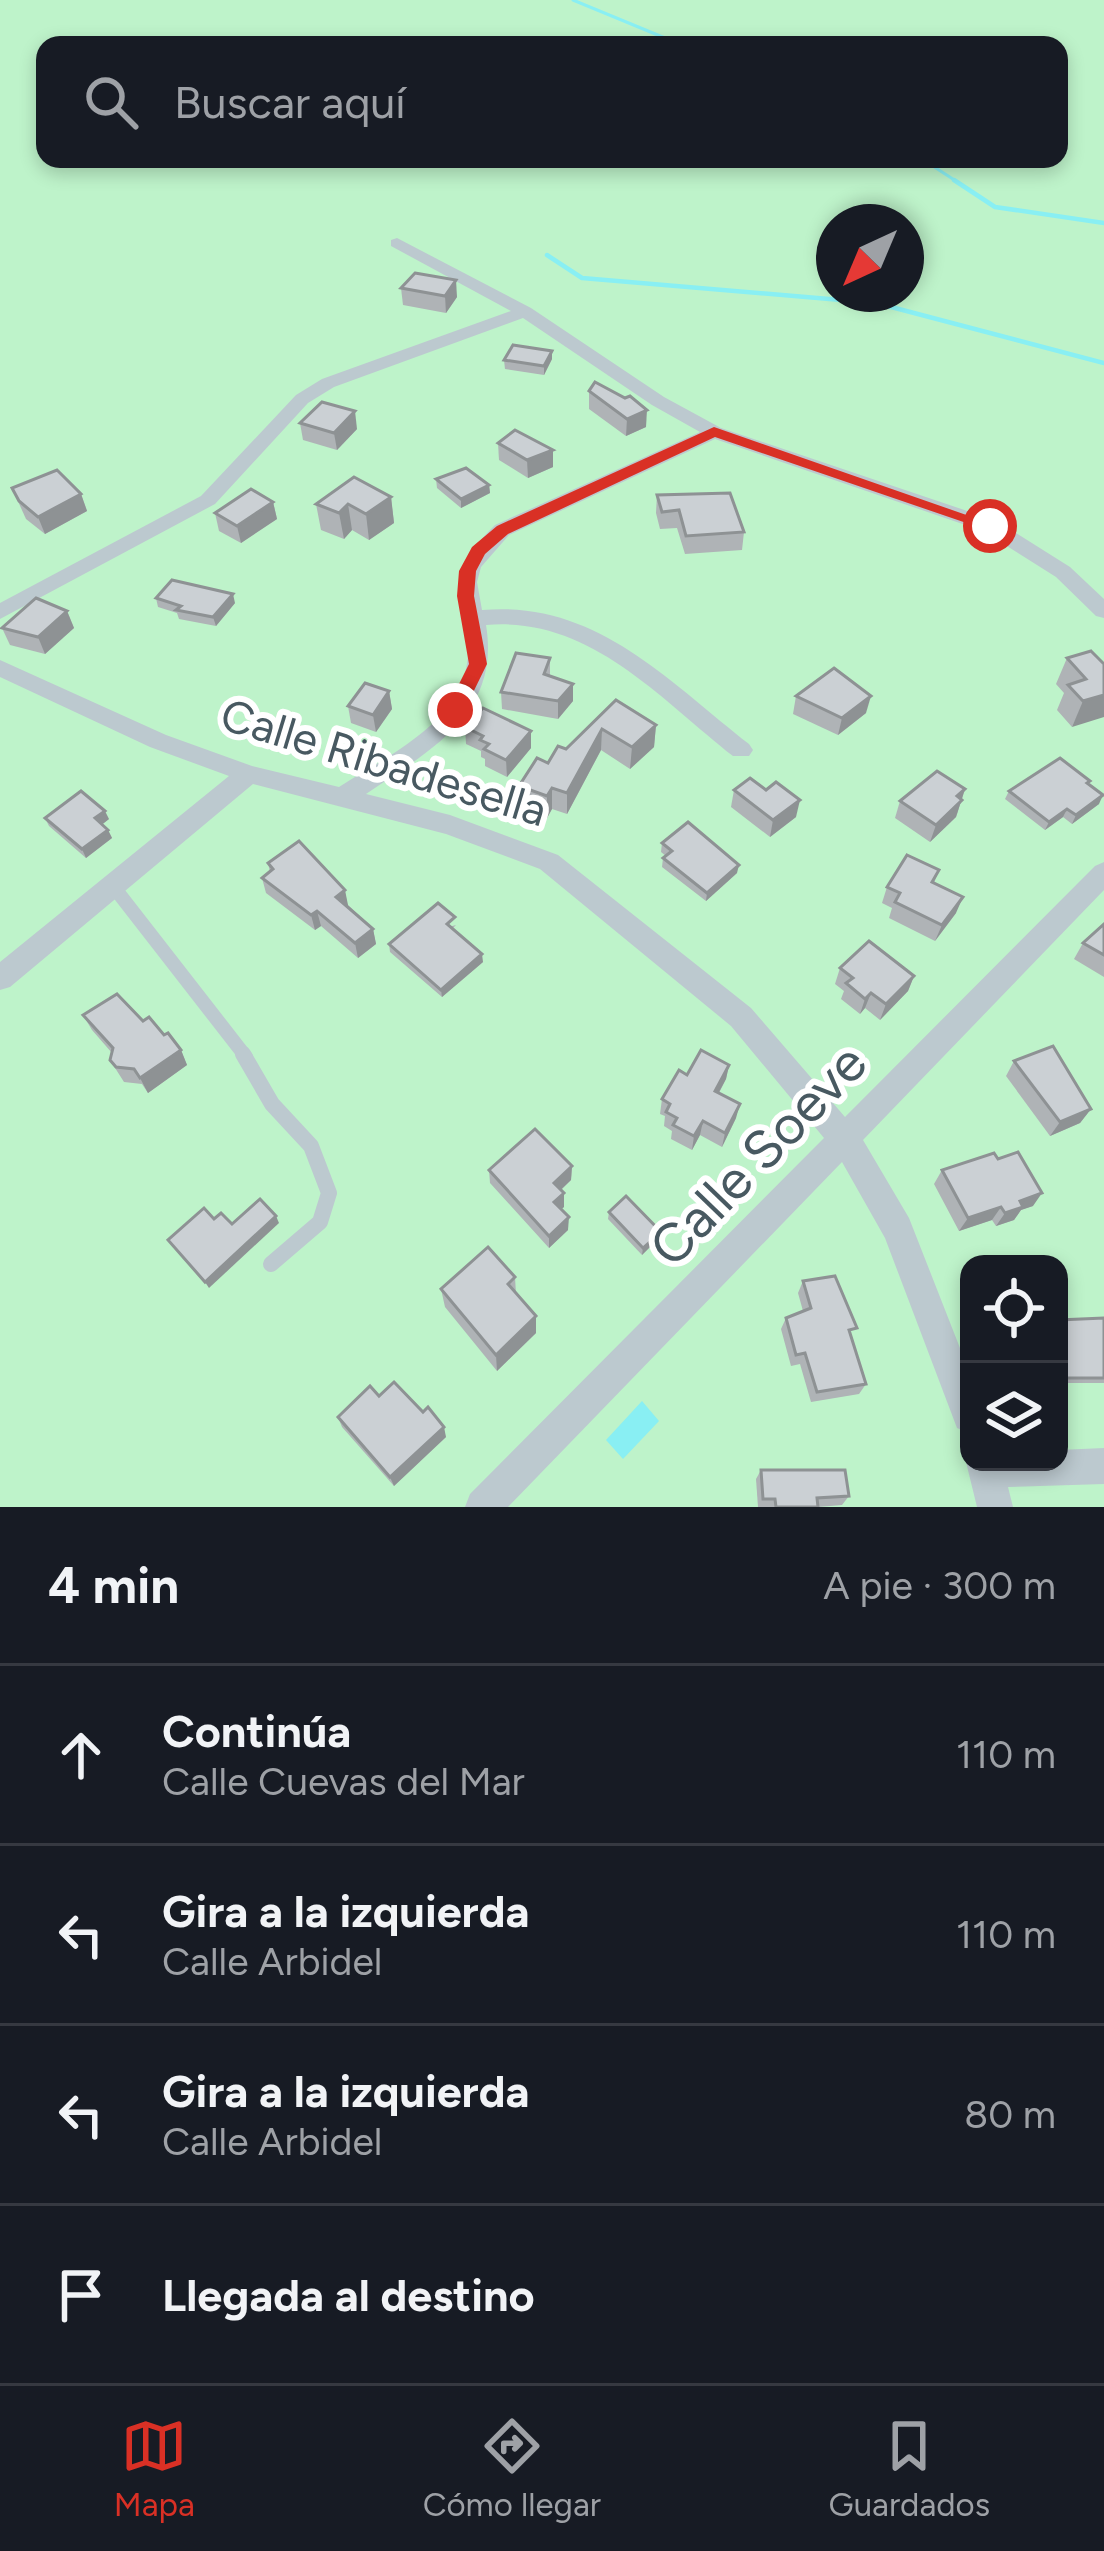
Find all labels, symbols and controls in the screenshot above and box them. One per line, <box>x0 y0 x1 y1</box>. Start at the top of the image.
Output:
search box <box>36 36 1068 168</box>
icon: search <box>78 69 144 135</box>
text: Buscar aquí <box>174 75 406 129</box>
north arrow <box>816 204 924 312</box>
route start <box>963 499 1017 553</box>
route end <box>428 683 482 737</box>
street label: Calle Ribadesella <box>214 687 554 837</box>
street label: Calle Soeve <box>636 1031 880 1279</box>
map controls <box>960 1255 1068 1471</box>
button: locate <box>960 1255 1068 1363</box>
button: layers <box>960 1363 1068 1471</box>
text: 4 min <box>48 1555 179 1616</box>
text: A pie · 300 m <box>823 1562 1056 1609</box>
text: Continúa <box>162 1704 351 1758</box>
icon: ahead <box>48 1722 114 1788</box>
text: 110 m <box>956 1731 1056 1778</box>
text: Calle Cuevas del Mar <box>162 1758 525 1805</box>
text: Gira a la izquierda <box>162 1884 529 1938</box>
icon: left <box>48 1902 114 1968</box>
text: 110 m <box>956 1911 1056 1958</box>
text: Calle Arbidel <box>162 1938 382 1985</box>
text: Gira a la izquierda <box>162 2064 529 2118</box>
icon: left <box>48 2082 114 2148</box>
text: 80 m <box>964 2091 1056 2138</box>
text: Calle Arbidel <box>162 2118 382 2165</box>
icon: arrive <box>48 2262 114 2328</box>
text: Llegada al destino <box>162 2268 535 2322</box>
tab: Mapa <box>114 2413 195 2524</box>
tab: Cómo llegar <box>423 2413 601 2524</box>
tab: Guardados <box>829 2413 990 2524</box>

